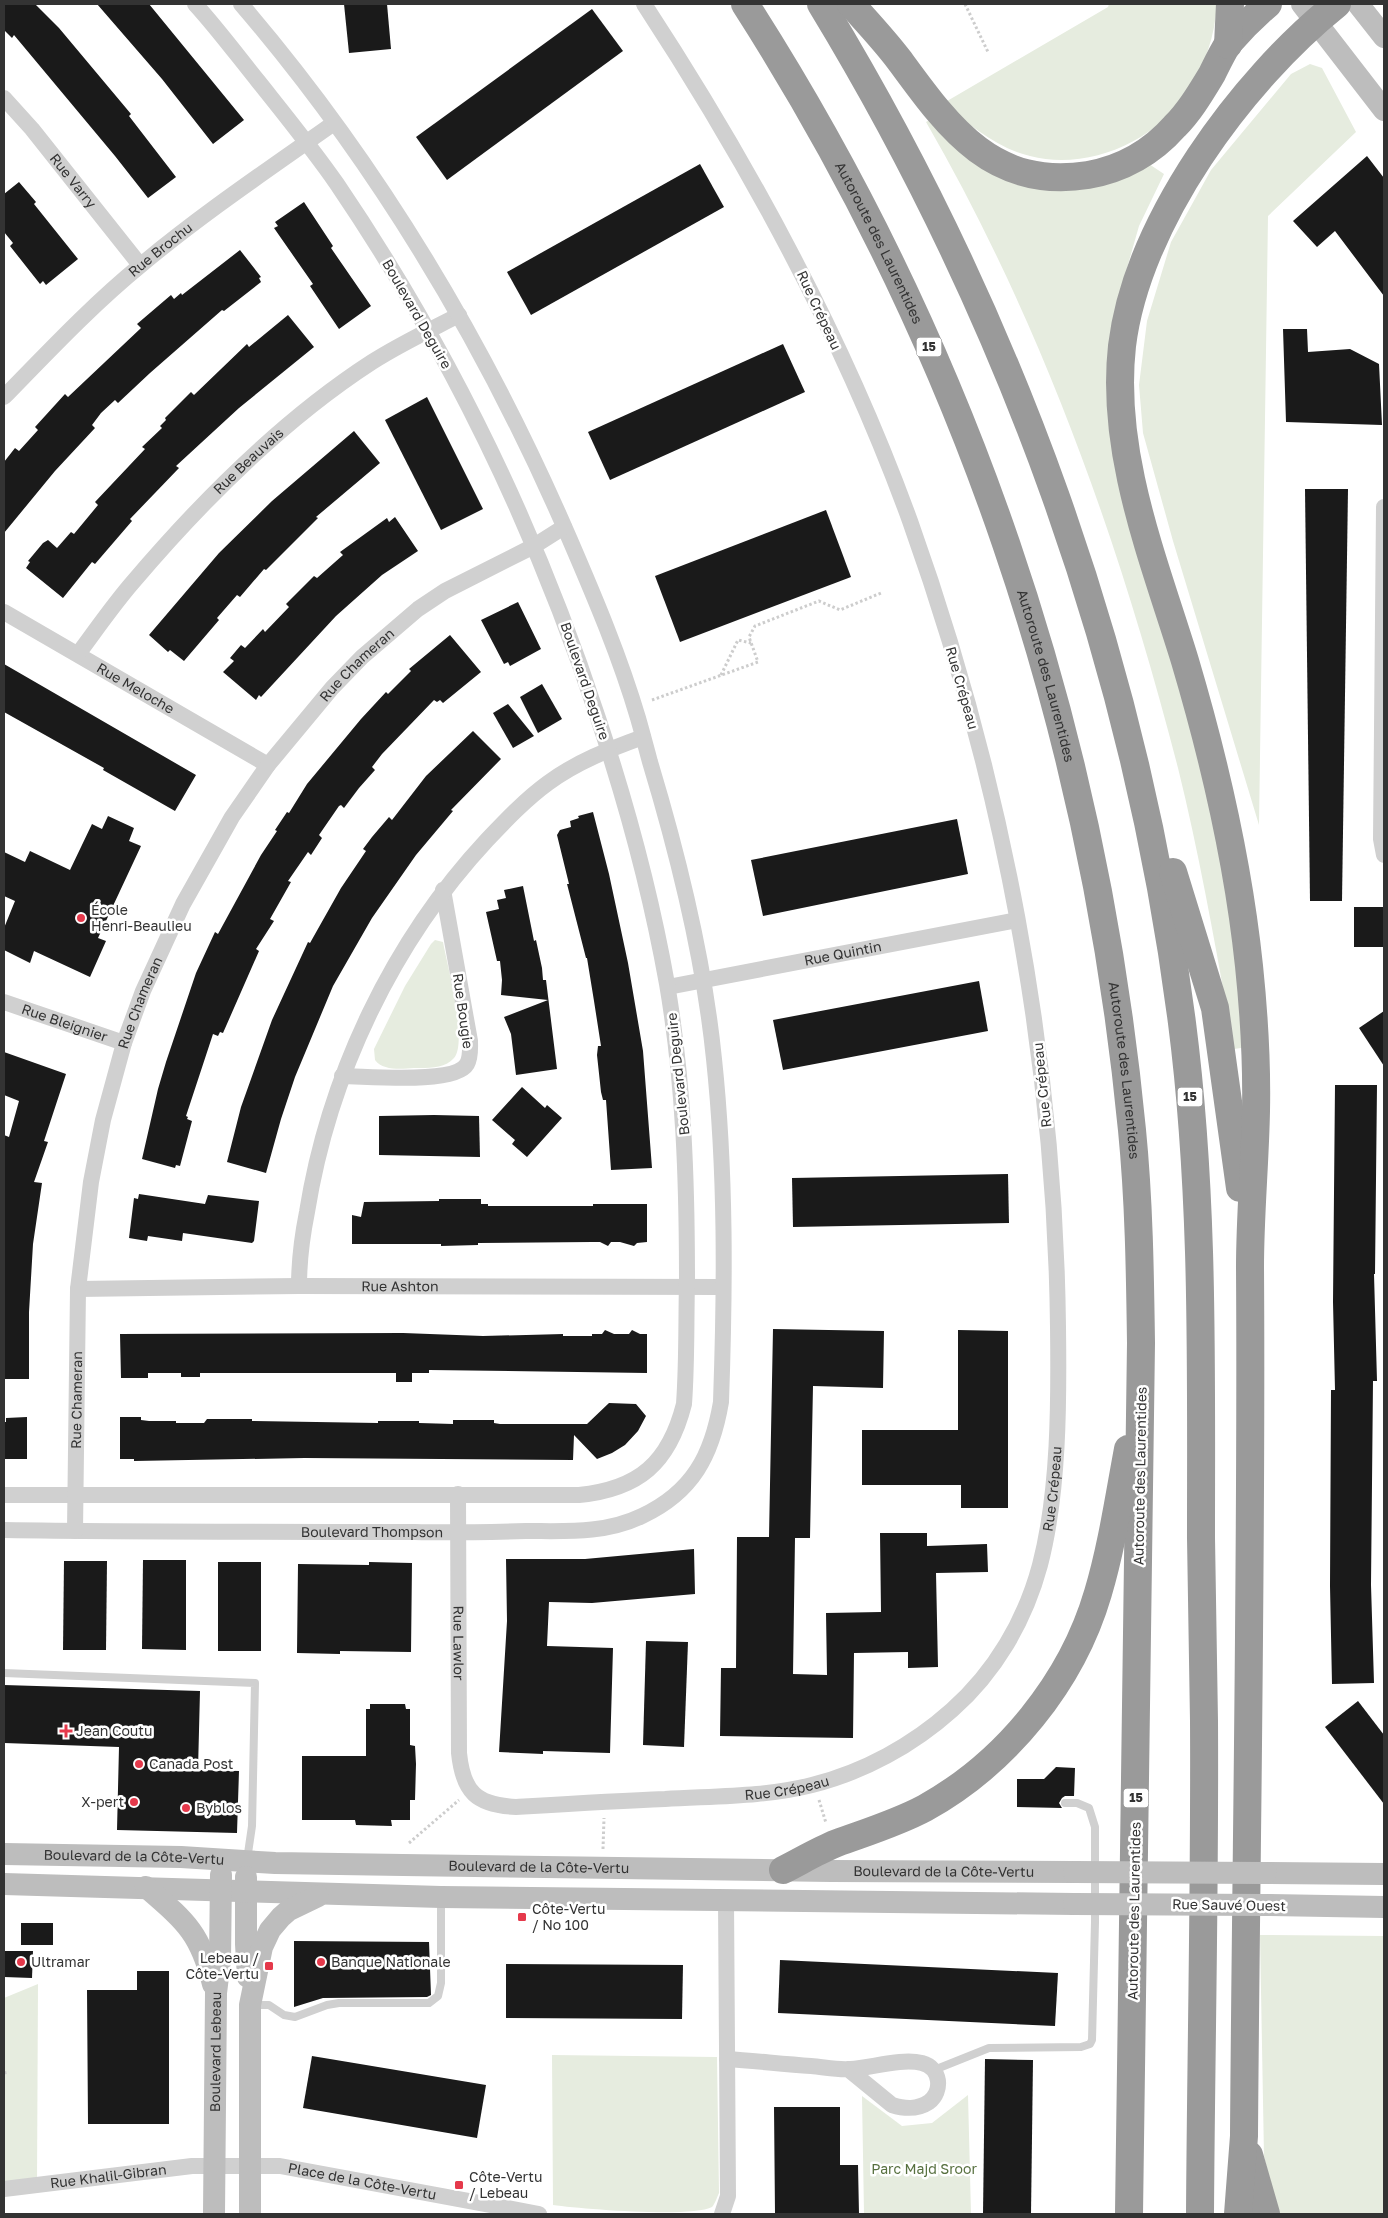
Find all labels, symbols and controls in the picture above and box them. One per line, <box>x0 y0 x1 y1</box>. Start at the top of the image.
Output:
street label: Rue Varry <box>47 150 101 211</box>
street label: Autoroute des Laurentides <box>832 159 927 326</box>
street label: Rue Brochu <box>124 218 195 280</box>
street label: Boulevard Deguire <box>379 256 456 371</box>
street label: Rue Crépeau <box>794 267 845 352</box>
road number: 15 <box>916 338 942 357</box>
street label: Rue Beauvais <box>209 424 287 497</box>
street label: Autoroute des Laurentides <box>1014 587 1079 764</box>
street label: Boulevard Deguire <box>557 620 614 742</box>
street label: Rue Chameran <box>315 624 397 705</box>
street label: Rue Crépeau <box>943 644 982 731</box>
street label: Rue Meloche <box>94 659 178 717</box>
place label: École Henri-Beaulieu <box>91 901 192 934</box>
marker: École Henri-Beaulieu <box>75 912 87 924</box>
street label: Rue Quintin <box>803 937 883 969</box>
street label: Rue Chameran <box>114 954 166 1051</box>
street label: Rue Bougie <box>450 972 477 1050</box>
street label: Autoroute des Laurentides <box>1106 980 1144 1160</box>
street label: Rue Bleignier <box>20 1000 110 1045</box>
street label: Boulevard Deguire <box>663 1012 692 1136</box>
street label: Rue Crépeau <box>1029 1042 1054 1128</box>
road number: 15 <box>1178 1088 1202 1106</box>
street label: Rue Ashton <box>361 1277 439 1294</box>
street label: Rue Chameran <box>67 1351 85 1449</box>
street label: Autoroute des Laurentides <box>1129 1387 1150 1565</box>
street label: Rue Crépeau <box>1038 1446 1065 1533</box>
street label: Boulevard Thompson <box>301 1523 443 1540</box>
street label: Rue Lawlor <box>450 1606 468 1681</box>
place label: Jean Coutu <box>76 1722 152 1739</box>
marker: Jean Coutu <box>60 1725 72 1737</box>
place label: Canada Post <box>149 1755 233 1772</box>
marker: Canada Post <box>133 1758 145 1770</box>
street label: Rue Crépeau <box>744 1772 831 1803</box>
road number: 15 <box>1124 1789 1148 1808</box>
place label: X-pert <box>81 1793 124 1810</box>
marker: X-pert <box>128 1796 140 1808</box>
place label: Byblos <box>196 1799 242 1816</box>
marker: Byblos <box>180 1802 192 1814</box>
street label: Autoroute des Laurentides <box>1123 1822 1144 2000</box>
street label: Boulevard de la Côte-Vertu <box>43 1846 225 1868</box>
street label: Boulevard de la Côte-Vertu <box>448 1857 629 1876</box>
street label: Boulevard de la Côte-Vertu <box>853 1862 1034 1880</box>
street label: Rue Sauvé Ouest <box>1172 1895 1286 1914</box>
place label: Côte-Vertu / No 100 <box>532 1900 605 1933</box>
marker: Côte-Vertu / No 100 <box>516 1911 528 1923</box>
place label: Lebeau / Côte-Vertu <box>186 1949 259 1982</box>
place label: Ultramar <box>31 1953 91 1970</box>
place label: Banque Nationale <box>331 1953 451 1970</box>
marker: Ultramar <box>15 1956 27 1968</box>
marker: Banque Nationale <box>315 1956 327 1968</box>
marker: Lebeau / Côte-Vertu <box>263 1960 275 1972</box>
street label: Boulevard Lebeau <box>206 1992 224 2112</box>
street label: Place de la Côte-Vertu <box>287 2159 438 2203</box>
street label: Rue Khalil-Gibran <box>49 2160 167 2191</box>
park label: Parc Majd Sroor <box>871 2160 977 2177</box>
place label: Côte-Vertu / Lebeau <box>469 2168 542 2201</box>
marker: Côte-Vertu / Lebeau <box>453 2179 465 2191</box>

